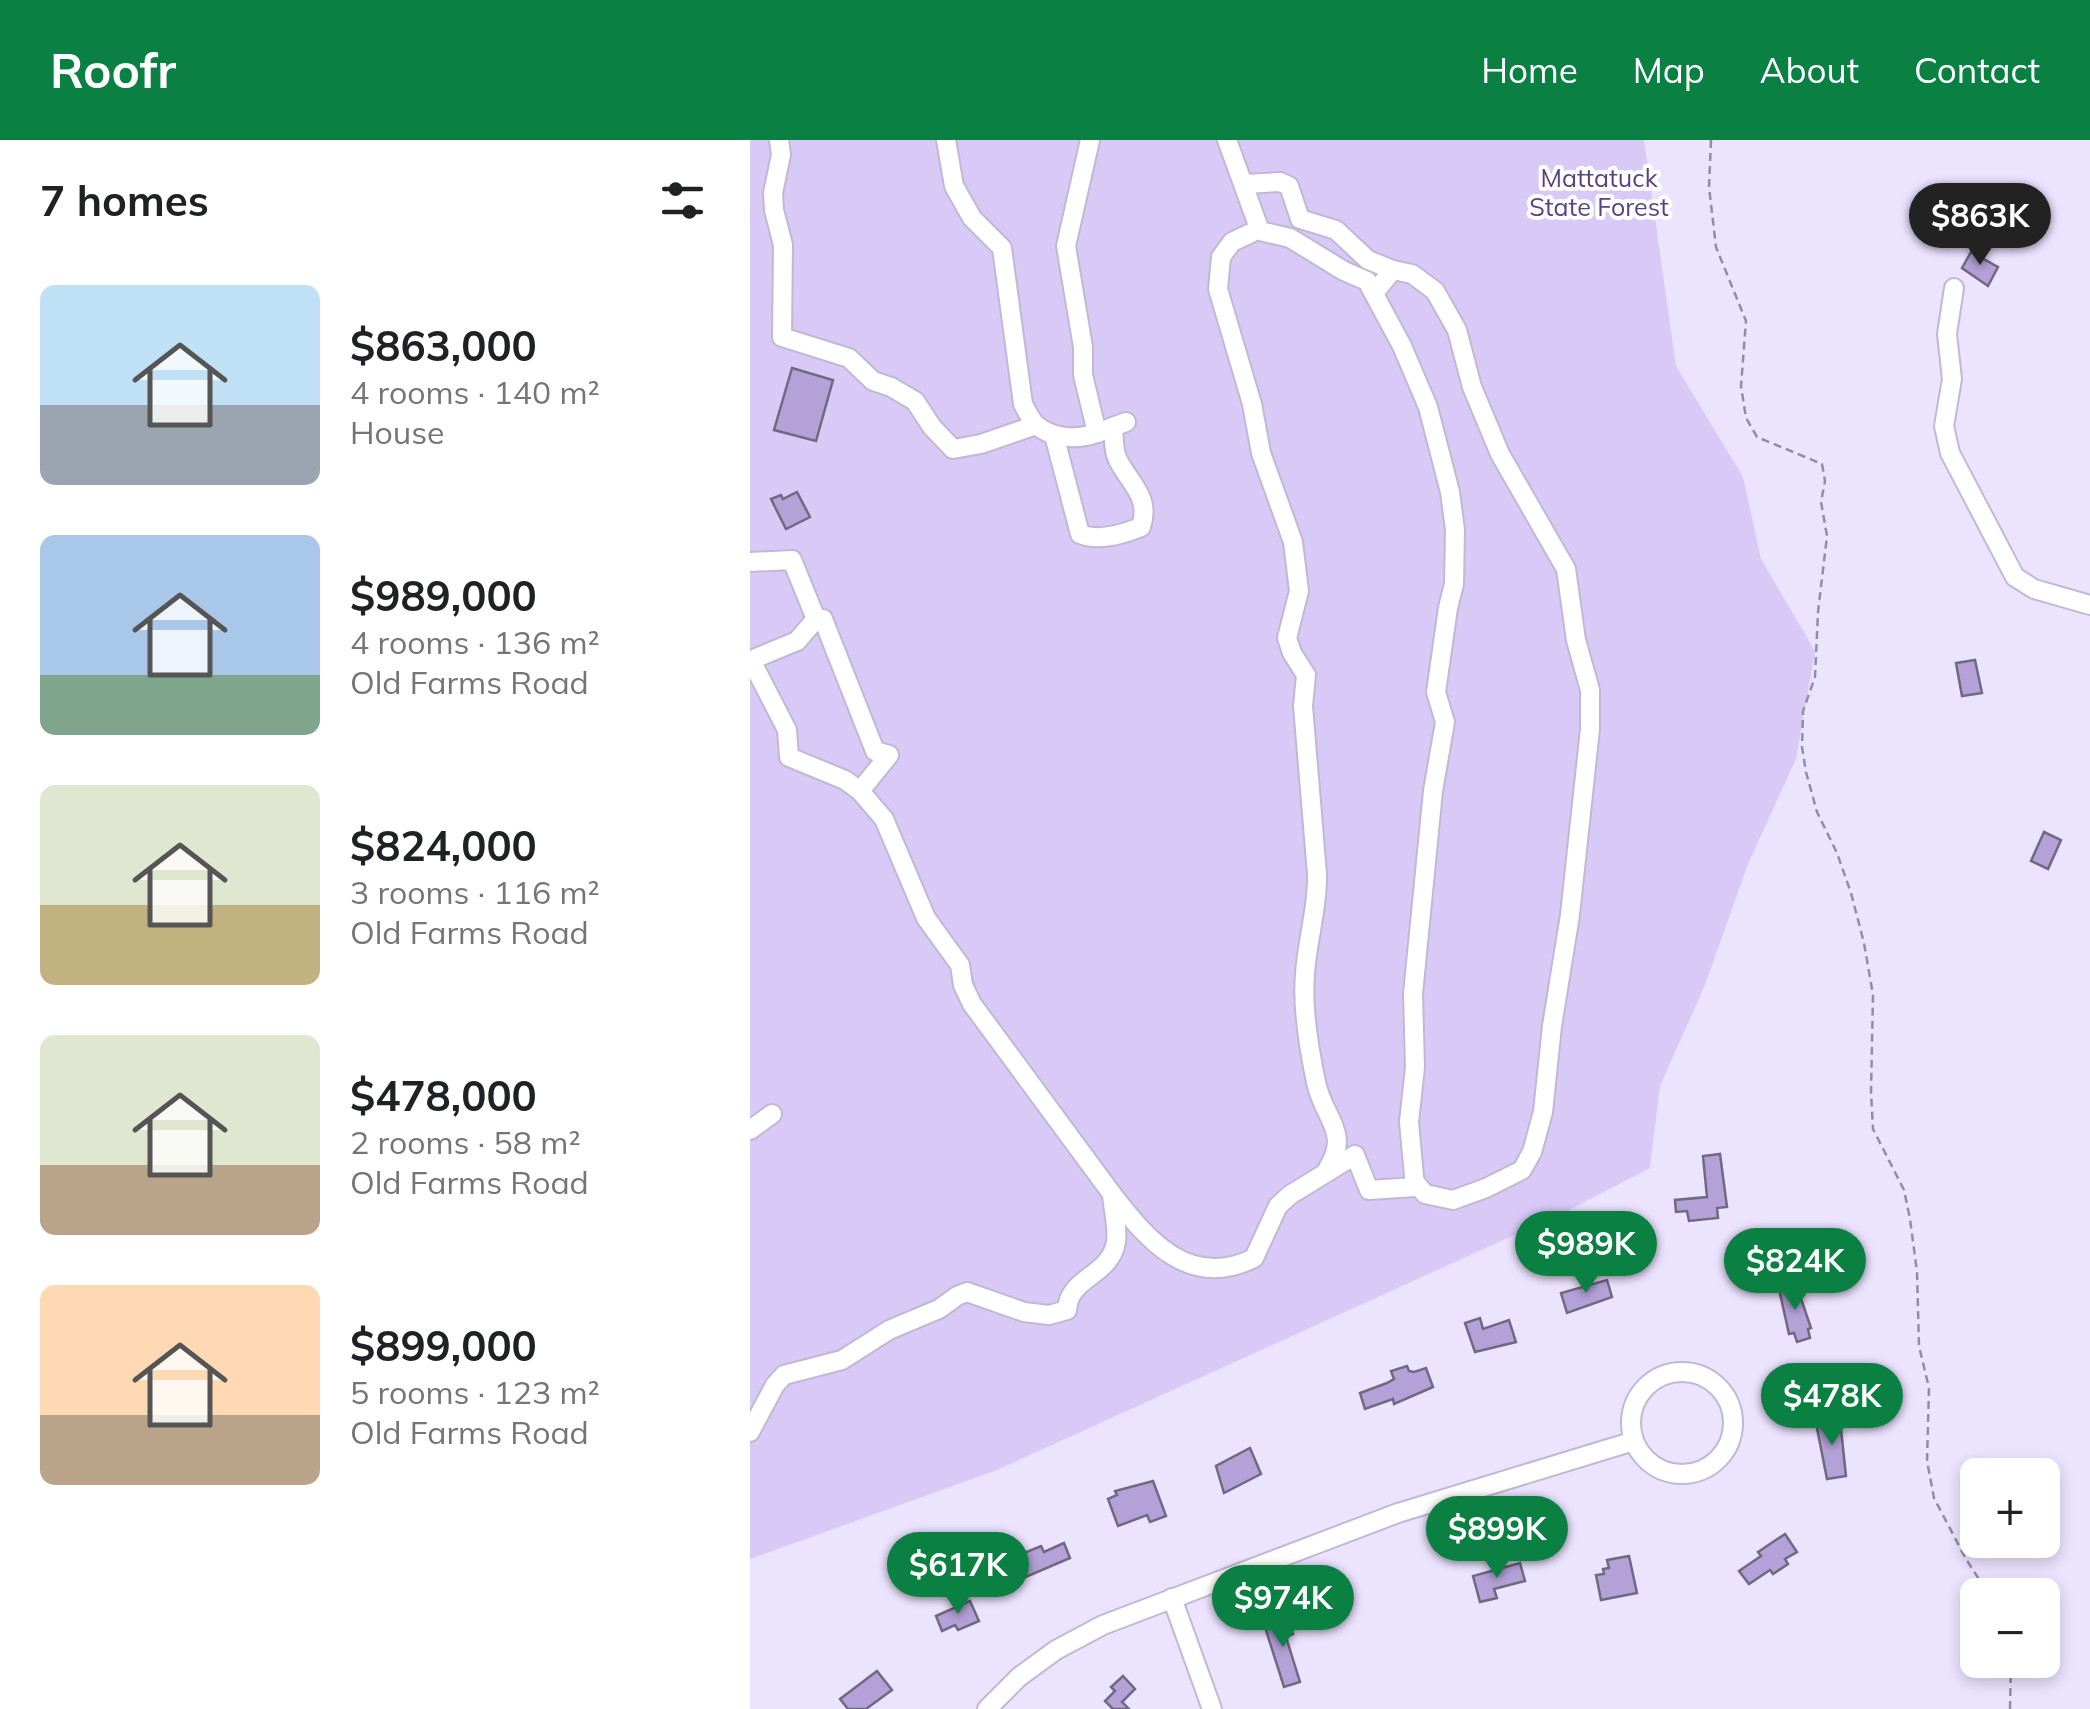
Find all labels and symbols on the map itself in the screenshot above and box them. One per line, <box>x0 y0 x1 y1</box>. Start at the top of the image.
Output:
park label: Mattatuck State Forest <box>1529 162 1669 222</box>
pin: $863K <box>1910 183 2050 268</box>
pin: $989K <box>1516 1211 1656 1296</box>
pin: $824K <box>1725 1228 1865 1313</box>
pin: $478K <box>1762 1363 1902 1448</box>
pin: $899K <box>1427 1496 1567 1581</box>
pin: $617K <box>888 1532 1028 1617</box>
pin: $974K <box>1213 1565 1353 1650</box>

